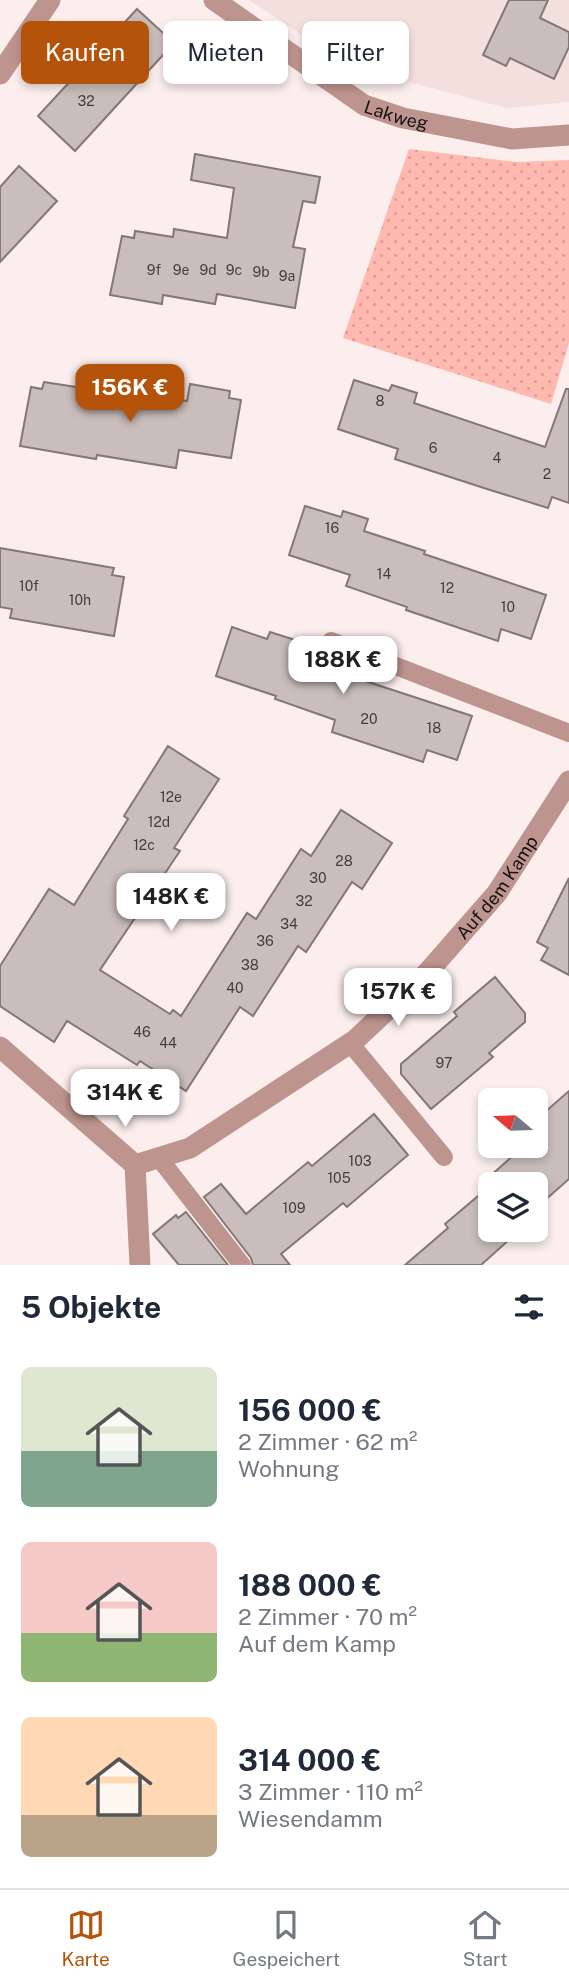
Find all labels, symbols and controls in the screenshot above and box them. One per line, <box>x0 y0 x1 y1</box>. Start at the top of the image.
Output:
chip: Kaufen <box>21 21 149 84</box>
chip: Mieten <box>163 21 288 84</box>
chip: Filter <box>302 21 409 84</box>
house number: 32 <box>77 93 95 109</box>
street label: Lakweg <box>362 95 430 133</box>
house number: 9f <box>147 262 162 278</box>
house number: 9e <box>173 262 189 278</box>
house number: 9d <box>199 262 217 278</box>
house number: 9c <box>226 262 242 278</box>
house number: 9b <box>252 264 270 280</box>
house number: 9a <box>279 268 295 284</box>
pin: 156K € <box>73 364 187 424</box>
text: 156K € <box>91 373 169 400</box>
house number: 8 <box>375 393 385 409</box>
house number: 6 <box>429 440 438 456</box>
house number: 4 <box>493 450 502 466</box>
house number: 2 <box>543 466 551 482</box>
house number: 16 <box>325 520 339 536</box>
house number: 14 <box>377 566 391 582</box>
house number: 10f <box>19 578 39 594</box>
house number: 12 <box>440 580 454 596</box>
house number: 10h <box>69 592 91 608</box>
house number: 10 <box>501 599 515 615</box>
pin: 188K € <box>286 636 400 696</box>
text: 188K € <box>304 645 382 672</box>
house number: 20 <box>361 711 377 727</box>
house number: 18 <box>427 720 441 736</box>
house number: 12e <box>160 789 182 805</box>
house number: 12d <box>148 814 170 830</box>
street label: Auf dem Kamp <box>451 831 542 943</box>
house number: 12c <box>133 837 155 853</box>
house number: 28 <box>335 853 353 869</box>
house number: 30 <box>309 870 327 886</box>
pin: 148K € <box>114 874 228 933</box>
text: 148K € <box>132 882 210 909</box>
house number: 32 <box>295 893 313 909</box>
house number: 34 <box>280 916 298 932</box>
house number: 36 <box>256 933 274 949</box>
house number: 38 <box>241 957 259 973</box>
pin: 157K € <box>341 968 455 1028</box>
text: 157K € <box>360 977 436 1004</box>
house number: 40 <box>226 980 244 996</box>
house number: 46 <box>133 1024 151 1040</box>
house number: 44 <box>159 1035 177 1051</box>
house number: 97 <box>436 1055 452 1071</box>
pin: 314K € <box>68 1070 182 1129</box>
text: 314K € <box>87 1078 163 1105</box>
north arrow <box>478 1088 548 1158</box>
map controls <box>478 1088 548 1242</box>
house number: 103 <box>349 1153 372 1169</box>
house number: 105 <box>327 1170 351 1186</box>
button: layers <box>478 1172 548 1242</box>
house number: 109 <box>283 1200 306 1216</box>
icon: filters <box>510 1288 548 1326</box>
text: 5 Objekte <box>21 1289 161 1325</box>
text: 156 000 € <box>238 1392 382 1428</box>
icon: home <box>77 1395 161 1479</box>
text: 2 Zimmer · 62 m² <box>238 1428 417 1455</box>
text: Wohnung <box>238 1455 340 1482</box>
text: 188 000 € <box>238 1567 382 1603</box>
icon: home <box>77 1570 161 1654</box>
text: 2 Zimmer · 70 m² <box>238 1603 417 1630</box>
text: Auf dem Kamp <box>238 1630 396 1657</box>
text: 314 000 € <box>238 1742 381 1778</box>
icon: home <box>77 1745 161 1829</box>
text: 3 Zimmer · 110 m² <box>238 1778 423 1805</box>
text: Wiesendamm <box>238 1805 383 1832</box>
tab: Karte <box>61 1906 110 1970</box>
tab: Gespeichert <box>233 1906 340 1970</box>
tab: Start <box>463 1906 508 1970</box>

